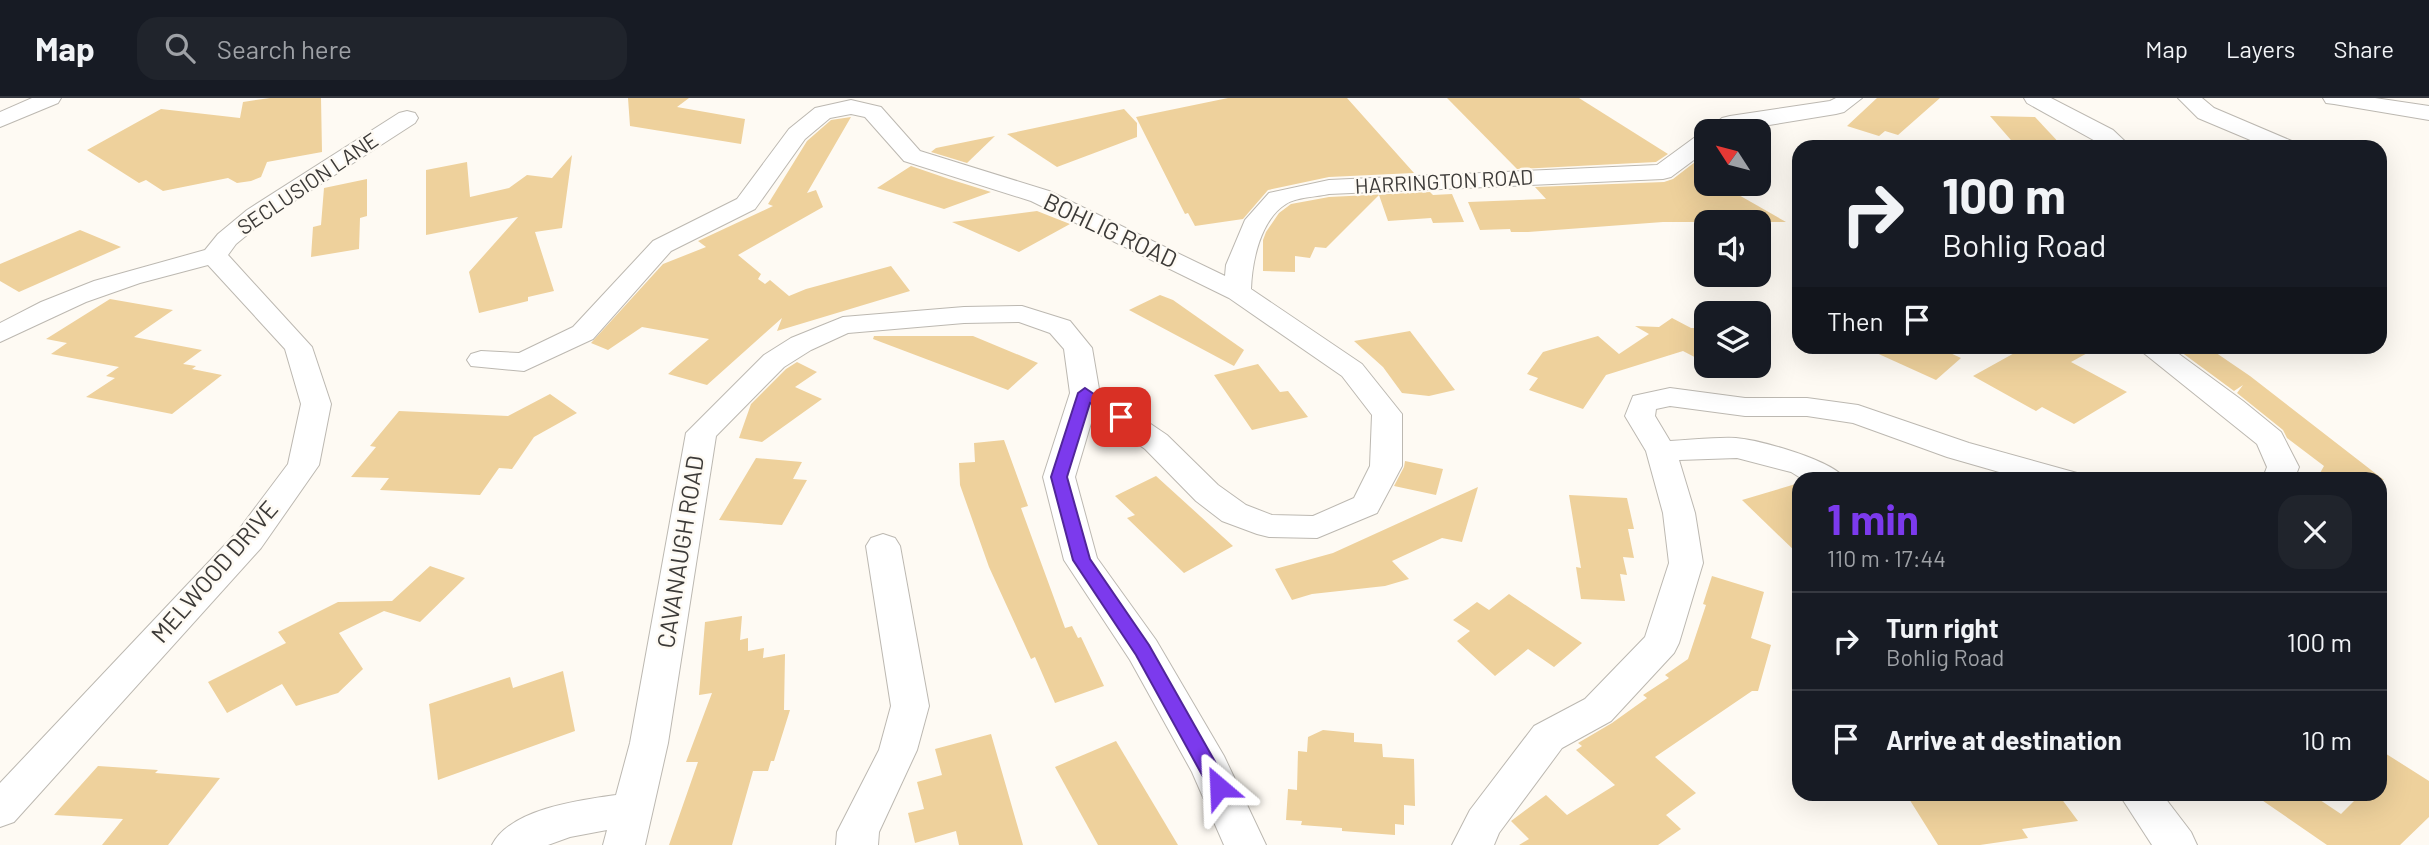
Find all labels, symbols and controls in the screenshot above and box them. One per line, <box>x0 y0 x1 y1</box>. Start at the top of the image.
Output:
search box <box>137 17 627 80</box>
text: Map <box>35 28 95 68</box>
icon: search <box>161 29 199 67</box>
text: Search here <box>217 33 352 64</box>
text: Map <box>2145 34 2188 63</box>
text: Layers <box>2226 34 2295 63</box>
text: Share <box>2333 34 2394 63</box>
north arrow <box>1694 119 1771 196</box>
map controls <box>1694 119 1771 378</box>
street label: SECLUSION LANE <box>232 126 382 239</box>
street label: HARRINGTON ROAD <box>1354 163 1534 198</box>
text: 100 m <box>1942 165 2066 224</box>
icon: right <box>1827 168 1918 259</box>
street label: BOHLIG ROAD <box>1039 186 1182 273</box>
button: sound <box>1694 210 1771 287</box>
text: Bohlig Road <box>1942 225 2107 263</box>
button: layers <box>1694 301 1771 378</box>
icon: arrive <box>1898 301 1936 339</box>
text: Then <box>1827 305 1884 336</box>
pin <box>1091 387 1151 447</box>
icon: arrive <box>1102 398 1140 436</box>
street label: CAVANAUGH ROAD <box>650 453 709 650</box>
text: 1 min <box>1827 493 1919 543</box>
street label: MELWOOD DRIVE <box>144 494 283 648</box>
button: close <box>2278 495 2352 569</box>
text: 110 m · 17:44 <box>1827 544 1946 572</box>
text: Turn right <box>1886 612 1999 643</box>
icon: right <box>1827 622 1865 660</box>
text: 100 m <box>2287 626 2352 657</box>
text: Bohlig Road <box>1886 643 2004 671</box>
icon: arrive <box>1827 720 1865 758</box>
text: Arrive at destination <box>1886 724 2122 755</box>
text: 10 m <box>2302 724 2352 755</box>
position arrow <box>1182 750 1256 824</box>

